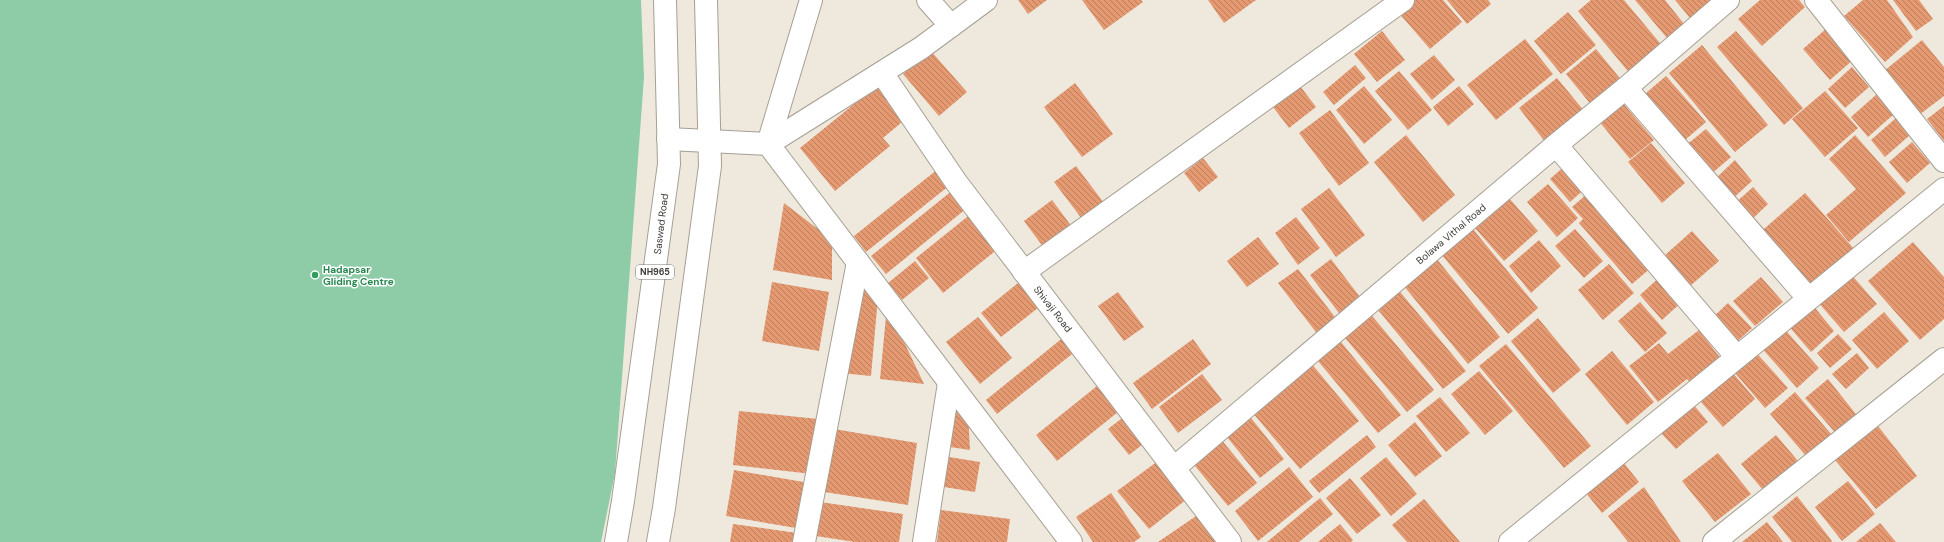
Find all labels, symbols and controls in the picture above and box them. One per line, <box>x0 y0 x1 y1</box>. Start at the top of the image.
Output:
street label: Saswad Road <box>651 193 671 255</box>
street label: Bolawa Vithal Road <box>1413 201 1489 267</box>
place label: Hadapsar Gliding Centre <box>323 263 394 288</box>
road number: NH965 <box>636 265 674 279</box>
marker: Hadapsar Gliding Centre <box>310 270 320 280</box>
street label: Shivaji Road <box>1031 283 1075 335</box>

